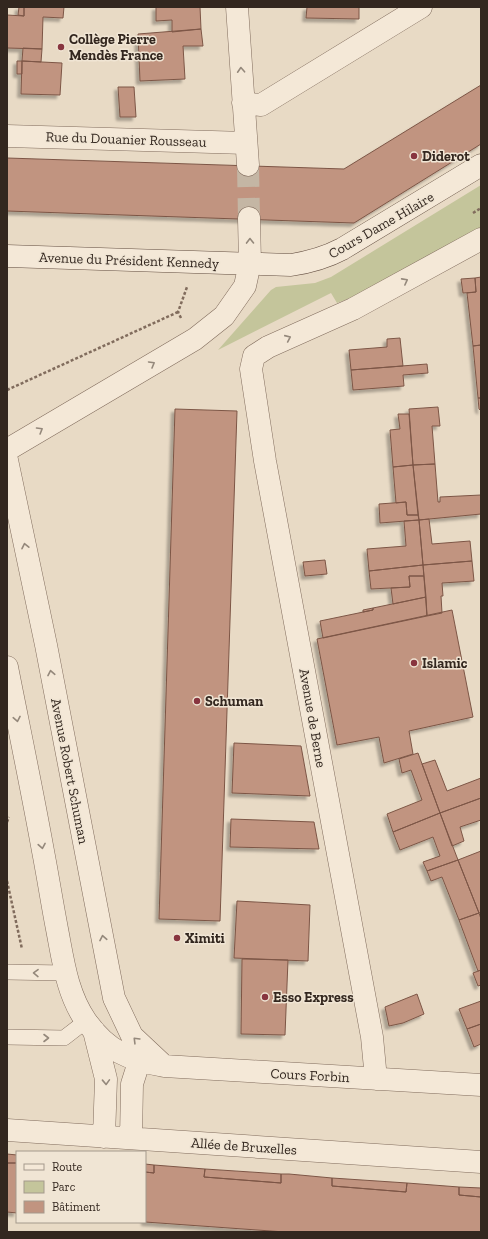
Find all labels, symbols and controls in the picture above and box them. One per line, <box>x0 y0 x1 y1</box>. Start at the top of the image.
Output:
place label: Collège Pierre Mendès France <box>69 31 163 64</box>
marker: Collège Pierre Mendès France <box>56 42 66 52</box>
one-way arrow <box>236 67 245 73</box>
street label: Rue du Douanier Rousseau <box>45 128 207 151</box>
place label: Diderot <box>422 148 470 165</box>
marker: Diderot <box>409 151 419 161</box>
street label: Cours Dame Hilaire <box>325 188 437 263</box>
one-way arrow <box>246 238 254 244</box>
street label: Avenue du Président Kennedy <box>39 249 220 272</box>
one-way arrow <box>401 279 408 286</box>
one-way arrow <box>284 335 292 343</box>
one-way arrow <box>148 361 155 368</box>
one-way arrow <box>36 427 43 435</box>
one-way arrow <box>21 543 29 549</box>
place label: Islamic <box>422 655 468 672</box>
marker: Islamic <box>409 658 419 668</box>
street label: Avenue de Berne <box>295 667 330 769</box>
one-way arrow <box>47 670 56 676</box>
place label: Schuman <box>205 693 264 710</box>
marker: Schuman <box>192 696 202 706</box>
street label: Avenue Robert Schuman <box>47 697 92 845</box>
one-way arrow <box>12 716 21 722</box>
one-way arrow <box>37 843 46 850</box>
place label: Ximiti <box>185 930 225 947</box>
marker: Ximiti <box>172 933 182 943</box>
one-way arrow <box>99 935 107 941</box>
one-way arrow <box>33 969 39 977</box>
place label: Esso Express <box>273 989 354 1006</box>
marker: Esso Express <box>260 992 270 1002</box>
one-way arrow <box>43 1034 49 1042</box>
one-way arrow <box>133 1037 141 1044</box>
street label: Cours Forbin <box>270 1065 350 1086</box>
one-way arrow <box>101 1079 110 1085</box>
street label: Allée de Bruxelles <box>190 1134 298 1159</box>
legend <box>16 1151 146 1223</box>
text: Route <box>52 1160 83 1174</box>
text: Parc <box>52 1180 76 1194</box>
text: Bâtiment <box>52 1200 101 1214</box>

